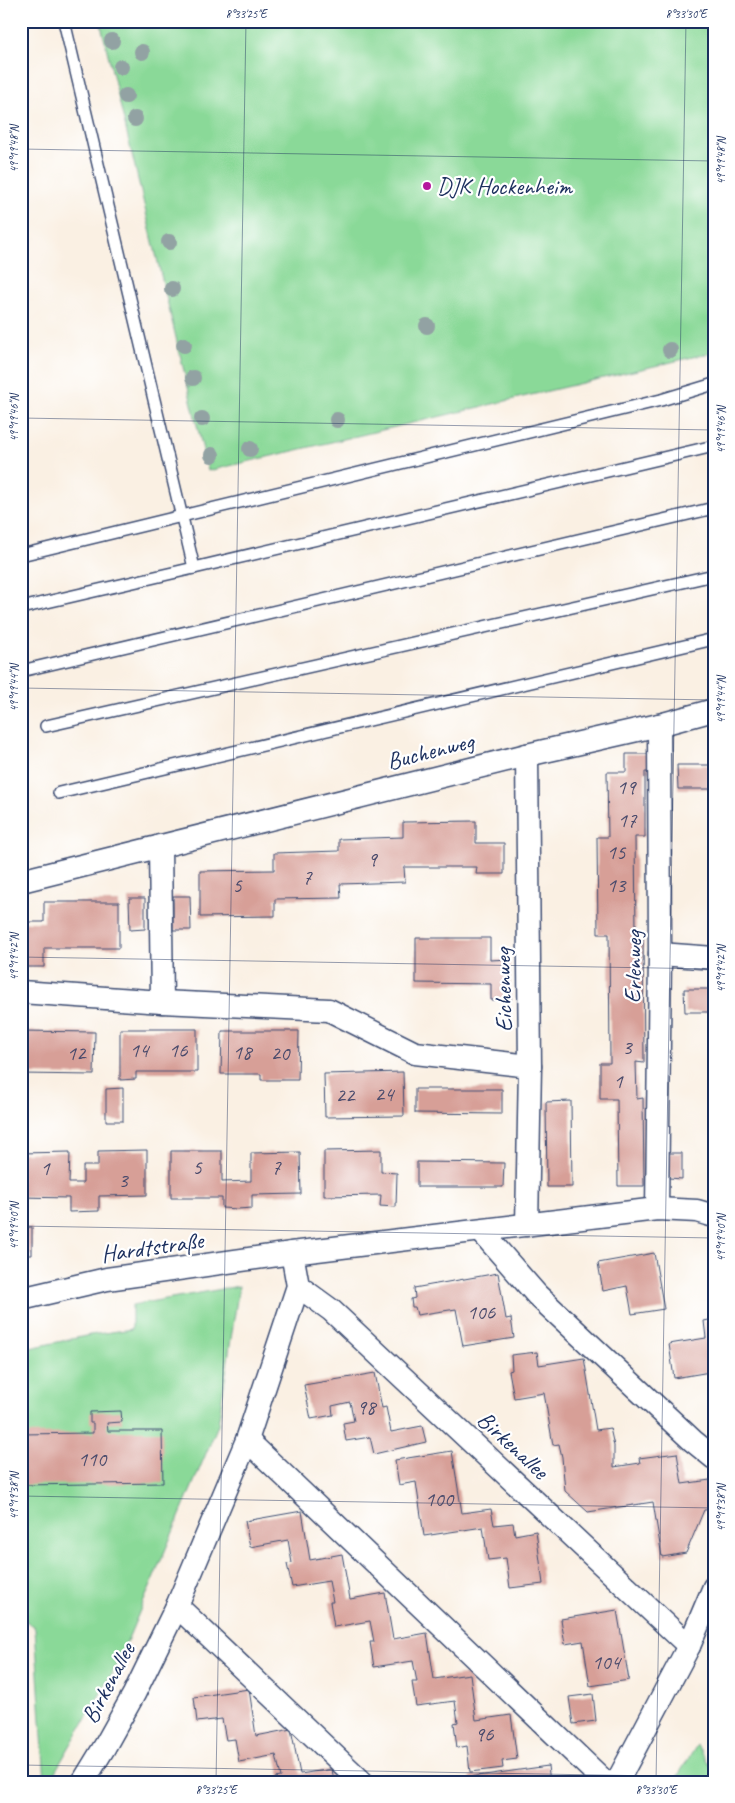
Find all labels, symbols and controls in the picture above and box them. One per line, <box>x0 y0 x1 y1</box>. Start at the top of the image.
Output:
text: 8°33'25"E <box>226 6 268 22</box>
text: 8°33'30"E <box>666 6 708 22</box>
text: 49°19'48"N <box>6 124 22 173</box>
text: 49°19'48"N <box>713 136 729 185</box>
place label: DJK Hockenheim <box>437 171 573 201</box>
marker: DJK Hockenheim <box>421 180 433 192</box>
text: 49°19'46"N <box>6 393 22 442</box>
text: 49°19'46"N <box>713 405 729 454</box>
text: 49°19'44"N <box>6 663 22 712</box>
text: 49°19'44"N <box>713 675 729 724</box>
street label: Buchenweg <box>384 725 479 776</box>
house number: 19 <box>617 774 637 800</box>
house number: 17 <box>618 807 638 833</box>
house number: 15 <box>607 839 627 865</box>
house number: 9 <box>367 846 378 872</box>
house number: 7 <box>302 864 313 890</box>
house number: 5 <box>232 872 243 898</box>
house number: 13 <box>607 872 627 898</box>
street label: Erlenweg <box>618 928 648 1003</box>
text: 49°19'42"N <box>6 932 22 981</box>
text: 49°19'42"N <box>713 944 729 993</box>
street label: Eichenweg <box>487 945 519 1032</box>
house number: 3 <box>622 1034 633 1060</box>
house number: 14 <box>130 1037 151 1063</box>
house number: 16 <box>169 1037 188 1063</box>
house number: 18 <box>233 1039 254 1065</box>
house number: 12 <box>67 1040 87 1066</box>
house number: 20 <box>271 1040 291 1066</box>
house number: 1 <box>613 1068 624 1094</box>
house number: 24 <box>375 1081 396 1107</box>
house number: 22 <box>336 1082 356 1108</box>
house number: 5 <box>192 1154 203 1180</box>
house number: 7 <box>271 1154 282 1180</box>
house number: 1 <box>40 1155 51 1181</box>
house number: 3 <box>118 1167 129 1193</box>
text: 49°19'40"N <box>6 1201 22 1250</box>
text: 49°19'40"N <box>713 1213 729 1262</box>
street label: Hardtstraße <box>99 1225 207 1269</box>
house number: 106 <box>467 1299 496 1325</box>
house number: 98 <box>357 1394 378 1420</box>
street label: Birkenallee <box>471 1404 557 1487</box>
house number: 110 <box>78 1446 108 1472</box>
text: 49°19'38"N <box>6 1471 22 1520</box>
text: 49°19'38"N <box>713 1483 729 1532</box>
house number: 100 <box>425 1486 455 1512</box>
street label: Birkenallee <box>74 1636 143 1728</box>
house number: 104 <box>592 1649 623 1675</box>
house number: 96 <box>475 1721 494 1747</box>
text: 8°33'25"E <box>196 1782 238 1798</box>
text: 8°33'30"E <box>636 1782 678 1798</box>

